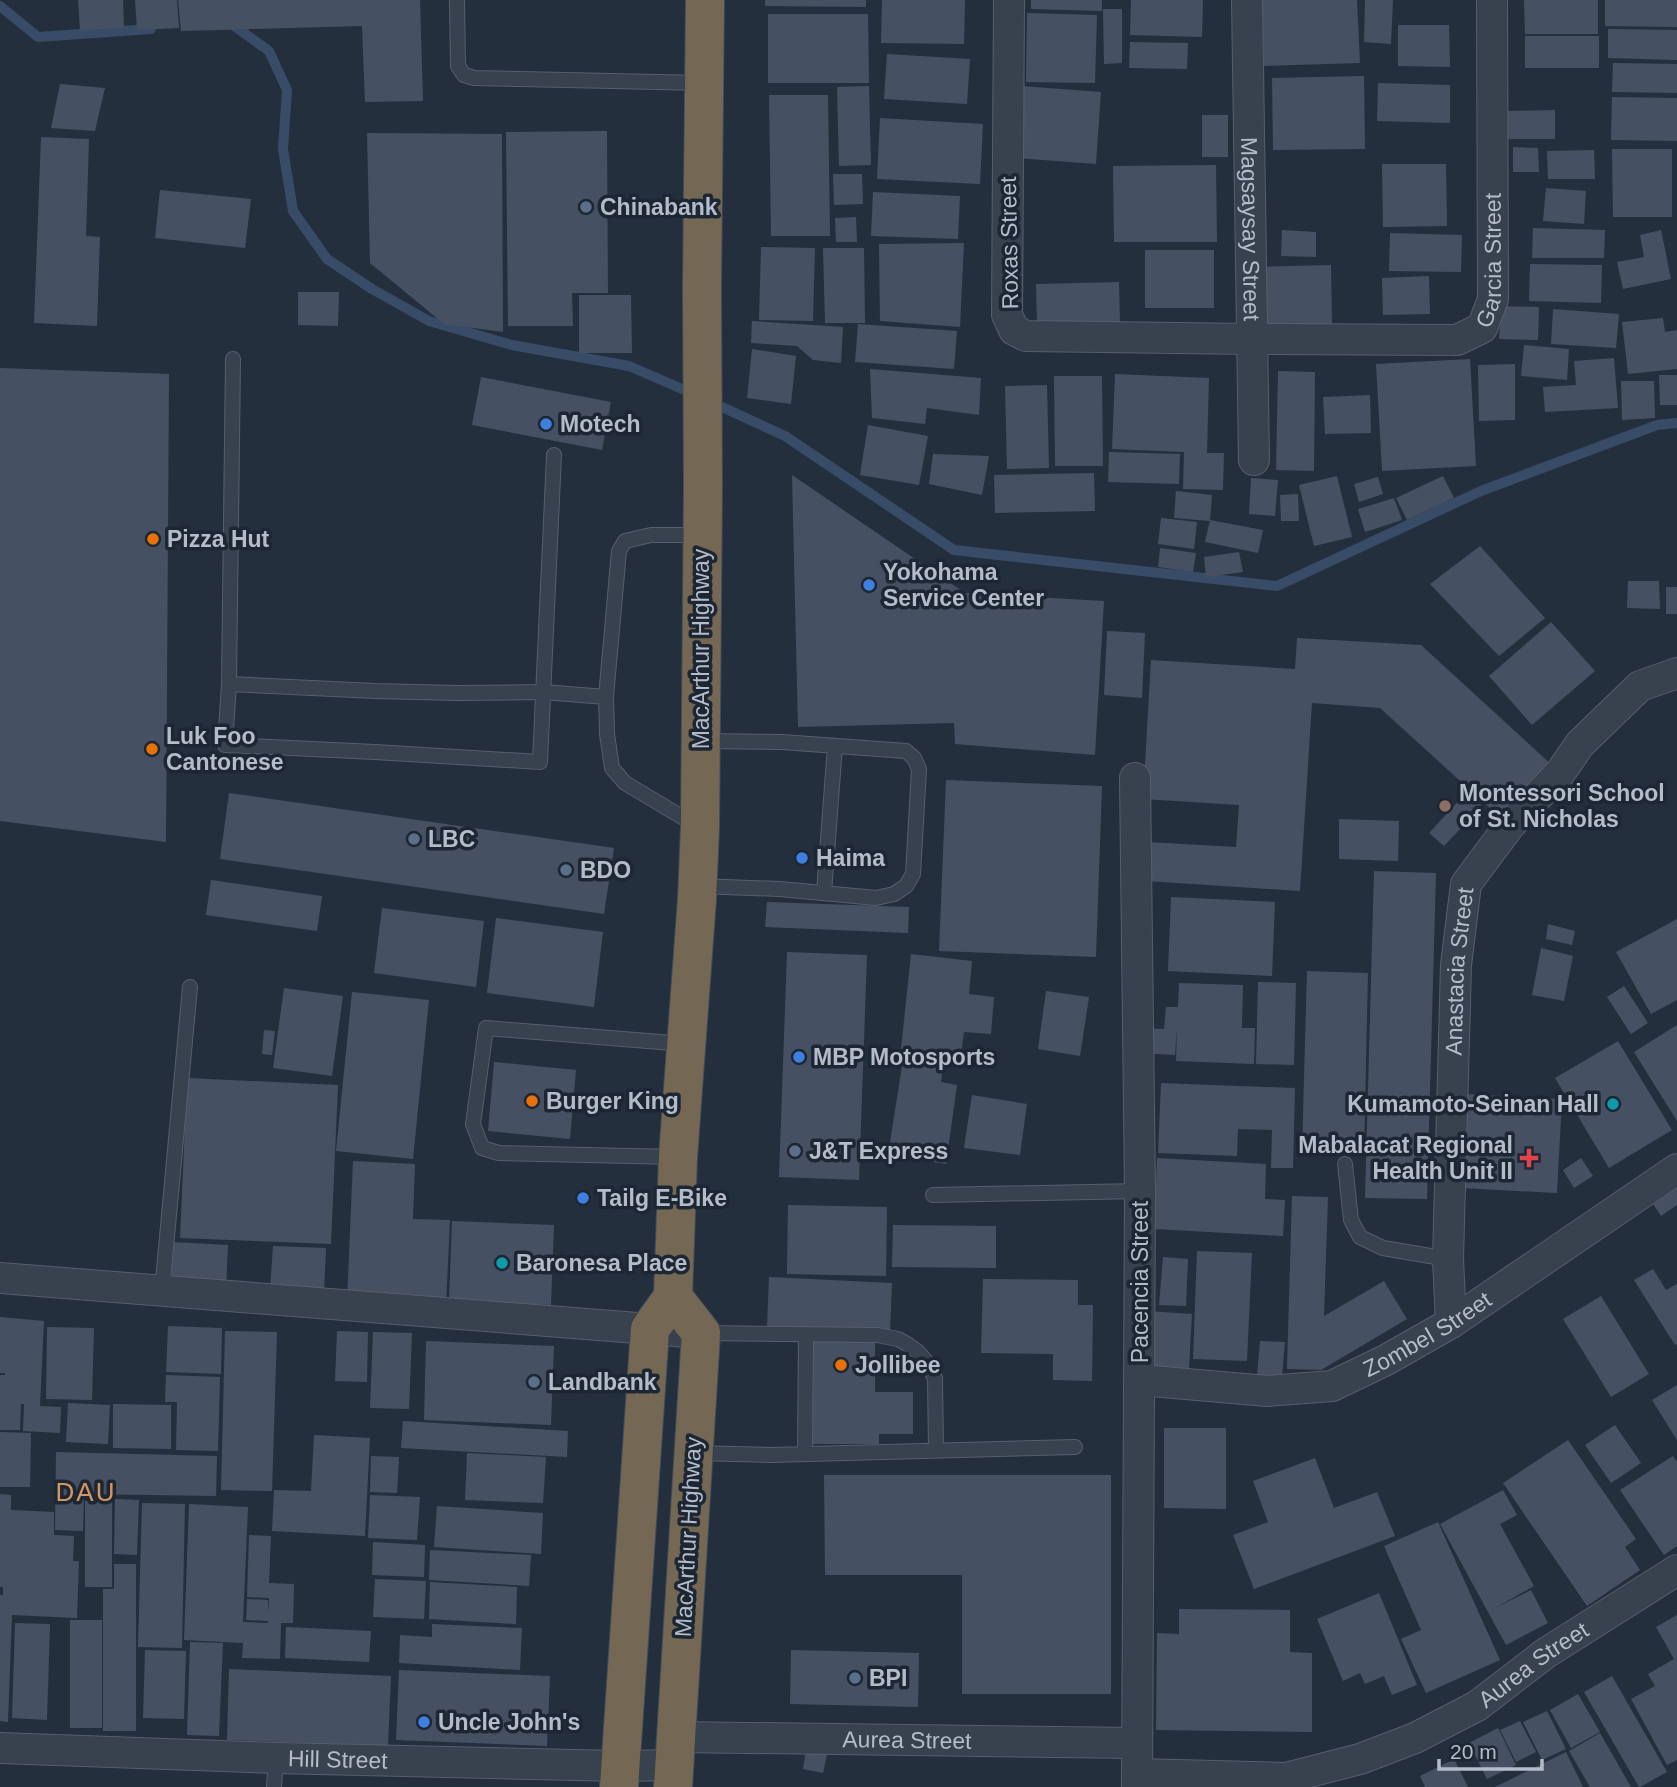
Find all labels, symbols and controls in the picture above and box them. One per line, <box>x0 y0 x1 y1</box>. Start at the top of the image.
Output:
street label: Magsaysay Street <box>1236 137 1265 322</box>
street label: Roxas Street <box>995 176 1023 310</box>
street label: Garcia Street <box>1470 192 1506 331</box>
place label: Chinabank <box>600 194 718 220</box>
marker: Chinabank <box>578 199 594 215</box>
place label: Motech <box>560 411 641 437</box>
marker: Motech <box>538 416 554 432</box>
place label: Pizza Hut <box>167 526 270 552</box>
marker: Pizza Hut <box>145 531 161 547</box>
street label: MacArthur Highway <box>688 548 714 749</box>
place label: Yokohama Service Center <box>883 559 1044 611</box>
marker: Yokohama Service Center <box>861 577 877 593</box>
place label: Luk Foo Cantonese <box>166 723 284 775</box>
marker: Luk Foo Cantonese <box>144 741 160 757</box>
place label: Montessori School of St. Nicholas <box>1459 780 1665 832</box>
marker: Montessori School of St. Nicholas <box>1437 798 1453 814</box>
place label: LBC <box>428 826 475 852</box>
marker: LBC <box>406 831 422 847</box>
place label: Haima <box>816 845 885 871</box>
marker: Haima <box>794 850 810 866</box>
place label: BDO <box>580 857 631 883</box>
marker: BDO <box>558 862 574 878</box>
street label: Anastacia Street <box>1441 885 1479 1056</box>
place label: MBP Motosports <box>813 1044 995 1070</box>
marker: MBP Motosports <box>791 1049 807 1065</box>
place label: Burger King <box>546 1088 679 1114</box>
place label: Kumamoto-Seinan Hall <box>1347 1091 1599 1117</box>
marker: Burger King <box>524 1093 540 1109</box>
marker: Kumamoto-Seinan Hall <box>1605 1096 1621 1112</box>
place label: Mabalacat Regional Health Unit II <box>1298 1132 1513 1184</box>
place label: J&T Express <box>809 1138 948 1164</box>
marker: J&T Express <box>787 1143 803 1159</box>
marker: Mabalacat Regional Health Unit II <box>1519 1148 1539 1168</box>
place label: Tailg E-Bike <box>597 1185 727 1211</box>
marker: Tailg E-Bike <box>575 1190 591 1206</box>
street label: Pacencia Street <box>1127 1200 1153 1363</box>
place label: Baronesa Place <box>516 1250 687 1276</box>
marker: Baronesa Place <box>494 1255 510 1271</box>
street label: Zombel Street <box>1359 1286 1497 1382</box>
place label: Jollibee <box>855 1352 941 1378</box>
marker: Jollibee <box>833 1357 849 1373</box>
place label: Landbank <box>548 1369 657 1395</box>
marker: Landbank <box>526 1374 542 1390</box>
street label: MacArthur Highway <box>670 1436 706 1638</box>
district label: DAU <box>56 1477 116 1507</box>
street label: Aurea Street <box>1473 1616 1594 1713</box>
place label: BPI <box>869 1665 907 1691</box>
marker: BPI <box>847 1670 863 1686</box>
place label: Uncle John's <box>438 1709 580 1735</box>
marker: Uncle John's <box>416 1714 432 1730</box>
street label: Aurea Street <box>842 1726 972 1754</box>
scale bar <box>1439 1728 1542 1772</box>
text: 20 m <box>1450 1740 1497 1763</box>
street label: Hill Street <box>288 1745 389 1774</box>

